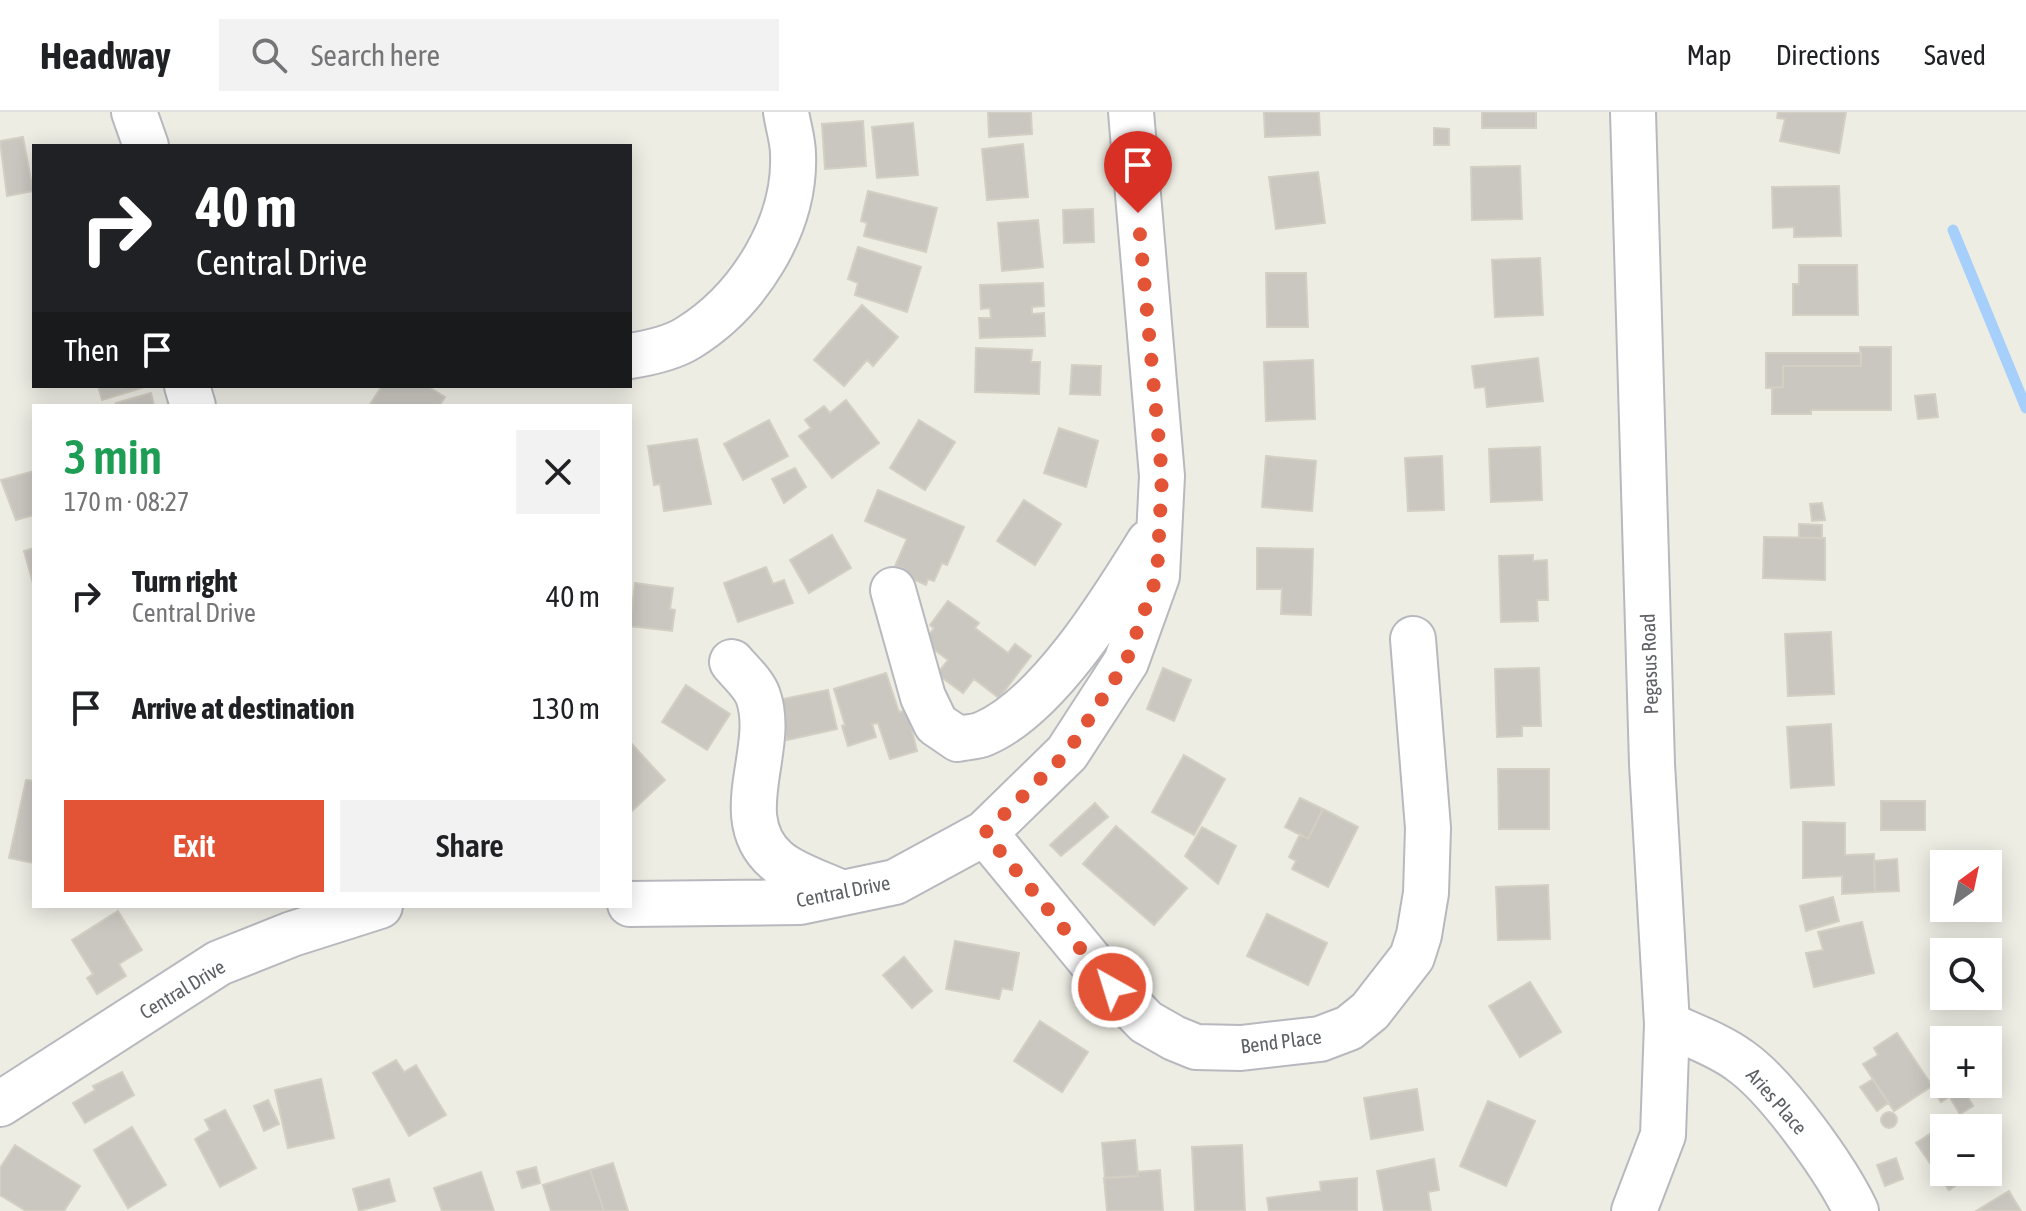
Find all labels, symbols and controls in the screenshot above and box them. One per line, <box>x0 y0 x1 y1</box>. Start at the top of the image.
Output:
search box <box>219 19 779 91</box>
icon: search <box>247 33 291 77</box>
text: Headway <box>40 34 171 77</box>
text: Search here <box>311 38 440 72</box>
text: Map <box>1687 39 1732 71</box>
text: Directions <box>1776 39 1880 71</box>
text: Saved <box>1924 39 1986 71</box>
pin <box>1104 131 1172 213</box>
icon: arrive <box>1116 143 1160 187</box>
text: 40 m <box>196 175 297 239</box>
icon: right <box>64 176 168 280</box>
text: Central Drive <box>196 241 367 283</box>
icon: arrive <box>135 328 179 372</box>
text: Then <box>64 333 119 367</box>
text: 3 min <box>64 429 162 484</box>
button: close <box>516 430 600 514</box>
text: 170 m · 08:27 <box>64 487 189 517</box>
text: Turn right <box>132 564 238 598</box>
icon: right <box>64 574 108 618</box>
text: 40 m <box>546 579 600 613</box>
text: Central Drive <box>132 598 256 628</box>
street label: Pegasus Road <box>1636 613 1662 715</box>
icon: arrive <box>64 686 108 730</box>
text: Arrive at destination <box>132 691 354 725</box>
text: 130 m <box>532 691 600 725</box>
button: Exit <box>64 800 324 892</box>
button: Share <box>340 800 600 892</box>
north arrow <box>1930 850 2002 922</box>
map controls <box>1930 850 2002 1186</box>
street label: Central Drive <box>794 871 892 911</box>
button: search <box>1930 938 2002 1010</box>
position arrow <box>1070 945 1154 1029</box>
street label: Central Drive <box>135 955 229 1023</box>
street label: Bend Place <box>1239 1025 1323 1057</box>
button: + <box>1930 1026 2002 1098</box>
street label: Aries Place <box>1742 1063 1812 1139</box>
button: − <box>1930 1114 2002 1186</box>

